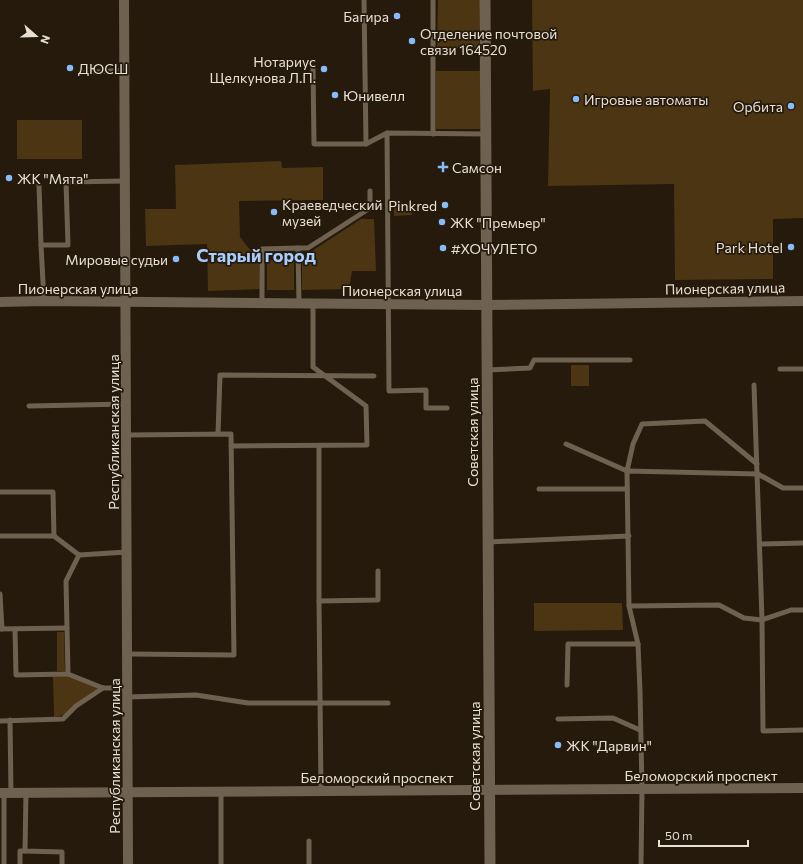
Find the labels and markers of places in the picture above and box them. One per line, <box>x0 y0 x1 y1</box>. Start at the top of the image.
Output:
place label: Багира <box>343 8 389 25</box>
marker: Багира <box>392 11 402 21</box>
place label: Отделение почтовой связи 164520 <box>420 25 557 58</box>
marker: Отделение почтовой связи 164520 <box>407 36 417 46</box>
place label: Нотариус Щелкунова Л.П. <box>210 53 316 86</box>
place label: ДЮСШ <box>78 60 128 77</box>
marker: ДЮСШ <box>65 63 75 73</box>
marker: Нотариус Щелкунова Л.П. <box>319 64 329 74</box>
place label: Юнивелл <box>343 87 405 104</box>
marker: Юнивелл <box>330 90 340 100</box>
place label: Игровые автоматы <box>584 91 708 108</box>
marker: Игровые автоматы <box>571 94 581 104</box>
place label: Орбита <box>733 98 783 115</box>
marker: Орбита <box>786 101 796 111</box>
place label: Самсон <box>452 159 502 176</box>
marker: Самсон <box>437 161 449 173</box>
place label: ЖК "Мята" <box>17 170 89 187</box>
marker: ЖК "Мята" <box>4 173 14 183</box>
place label: Краеведческий музей <box>282 196 382 229</box>
place label: Pinkred <box>388 197 437 214</box>
marker: Pinkred <box>440 200 450 210</box>
marker: Краеведческий музей <box>269 207 279 217</box>
place label: ЖК "Премьер" <box>450 214 546 231</box>
marker: ЖК "Премьер" <box>437 217 447 227</box>
place label: Park Hotel <box>716 239 783 256</box>
place label: #ХОЧУЛЕТО <box>451 240 537 257</box>
marker: Park Hotel <box>786 242 796 252</box>
marker: #ХОЧУЛЕТО <box>438 243 448 253</box>
place label: Мировые судьи <box>65 251 168 268</box>
marker: Мировые судьи <box>171 254 181 264</box>
place label: ЖК "Дарвин" <box>566 737 652 754</box>
marker: ЖК "Дарвин" <box>553 740 563 750</box>

